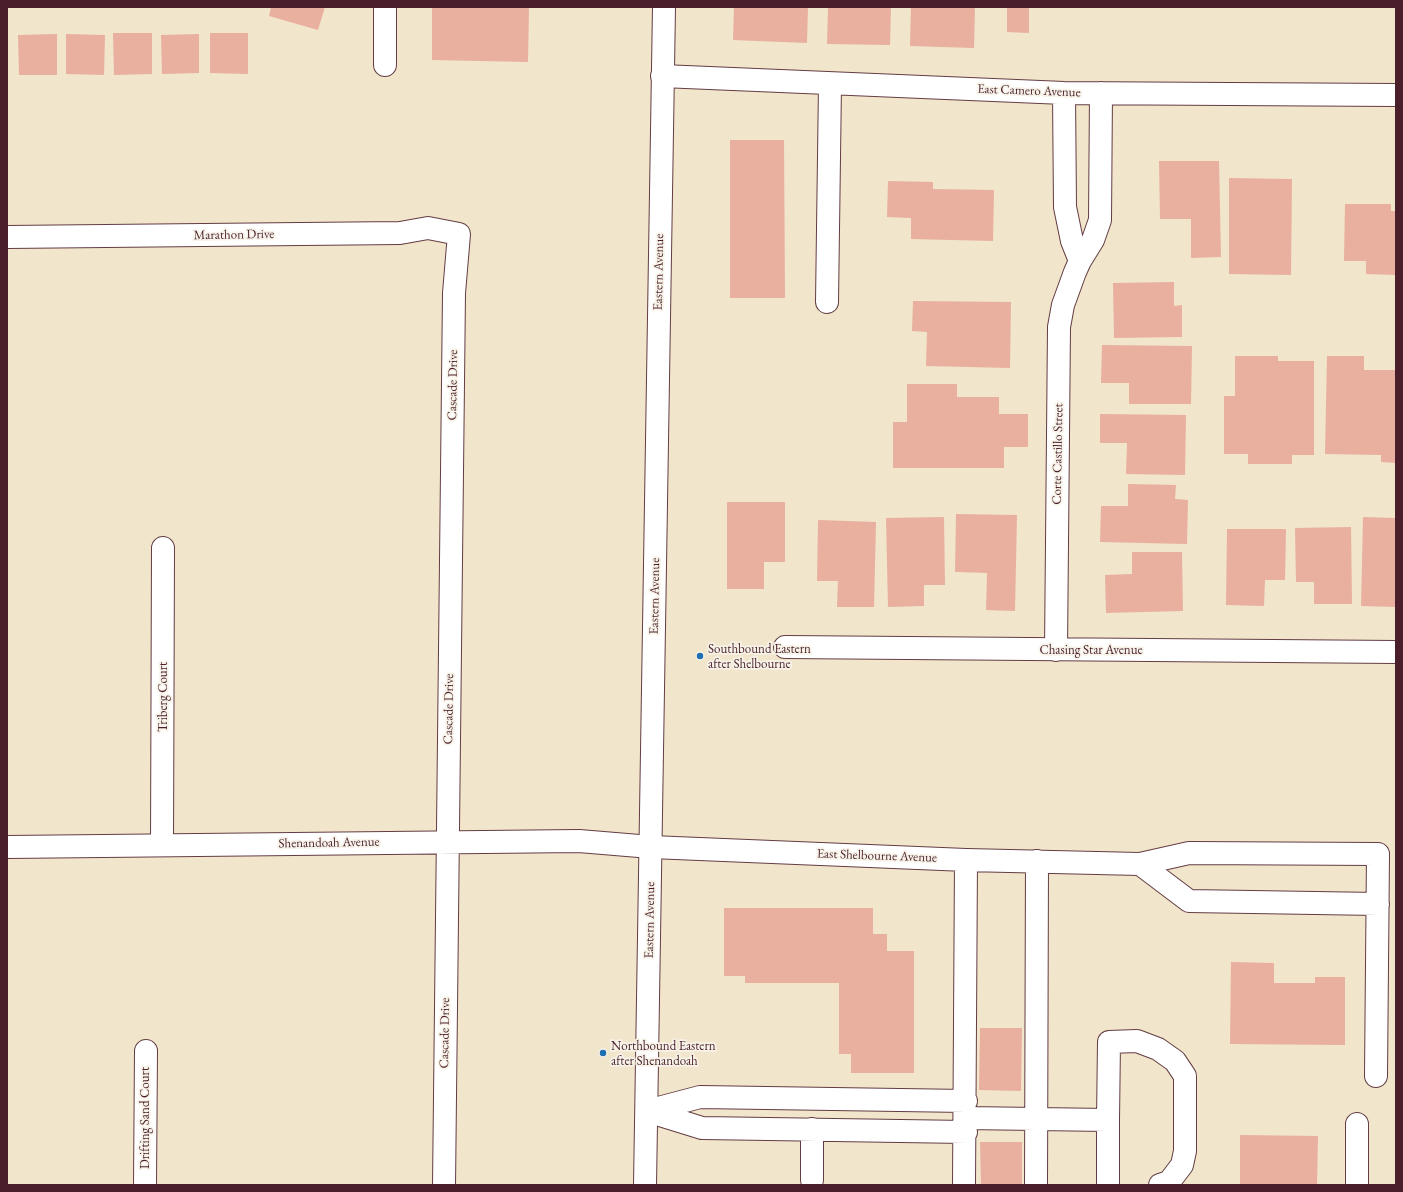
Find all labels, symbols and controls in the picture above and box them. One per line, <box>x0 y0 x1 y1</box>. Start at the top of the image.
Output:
street label: East Camero Avenue <box>977 81 1081 101</box>
street label: Marathon Drive <box>194 226 274 244</box>
street label: Eastern Avenue <box>651 234 667 310</box>
street label: Cascade Drive <box>445 349 461 421</box>
street label: Corte Castillo Street <box>1049 403 1067 505</box>
street label: Eastern Avenue <box>647 558 663 634</box>
place label: Southbound Eastern after Shelbourne <box>708 641 811 672</box>
street label: Chasing Star Avenue <box>1039 642 1143 658</box>
marker: Southbound Eastern after Shelbourne <box>695 651 705 661</box>
street label: Triberg Court <box>155 662 171 732</box>
street label: Cascade Drive <box>441 673 457 745</box>
street label: Shenandoah Avenue <box>278 834 380 852</box>
street label: East Shelbourne Avenue <box>817 846 937 866</box>
street label: Eastern Avenue <box>642 882 658 958</box>
street label: Cascade Drive <box>437 997 453 1069</box>
place label: Northbound Eastern after Shenandoah <box>611 1038 716 1069</box>
marker: Northbound Eastern after Shenandoah <box>598 1048 608 1058</box>
street label: Drifting Sand Court <box>137 1067 153 1169</box>

